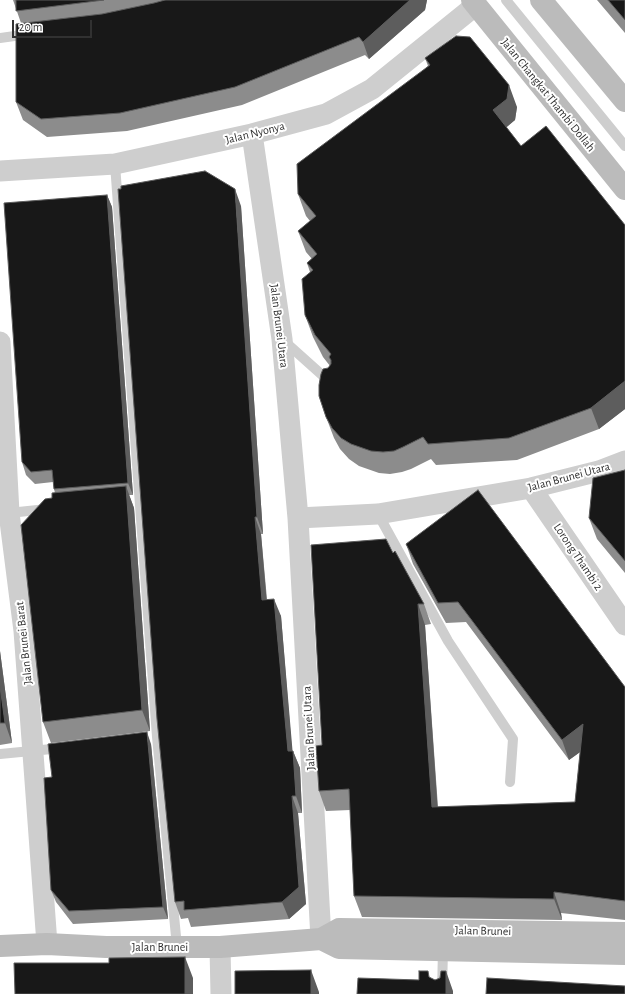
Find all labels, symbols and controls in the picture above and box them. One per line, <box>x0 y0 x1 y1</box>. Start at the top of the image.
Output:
scale bar <box>14 12 94 38</box>
text: 20 m <box>19 21 42 33</box>
street label: Jalan Changkat Thambi Dollah <box>498 35 598 155</box>
street label: Jalan Nyonya <box>224 119 286 147</box>
street label: Jalan Brunei Utara <box>267 283 291 369</box>
street label: Jalan Brunei Utara <box>526 459 612 495</box>
street label: Lorong Thambi 2 <box>550 521 606 593</box>
street label: Jalan Brunei Barat <box>12 601 36 685</box>
street label: Jalan Brunei Utara <box>300 685 318 771</box>
street label: Jalan Brunei <box>455 923 511 939</box>
street label: Jalan Brunei <box>132 940 188 954</box>

